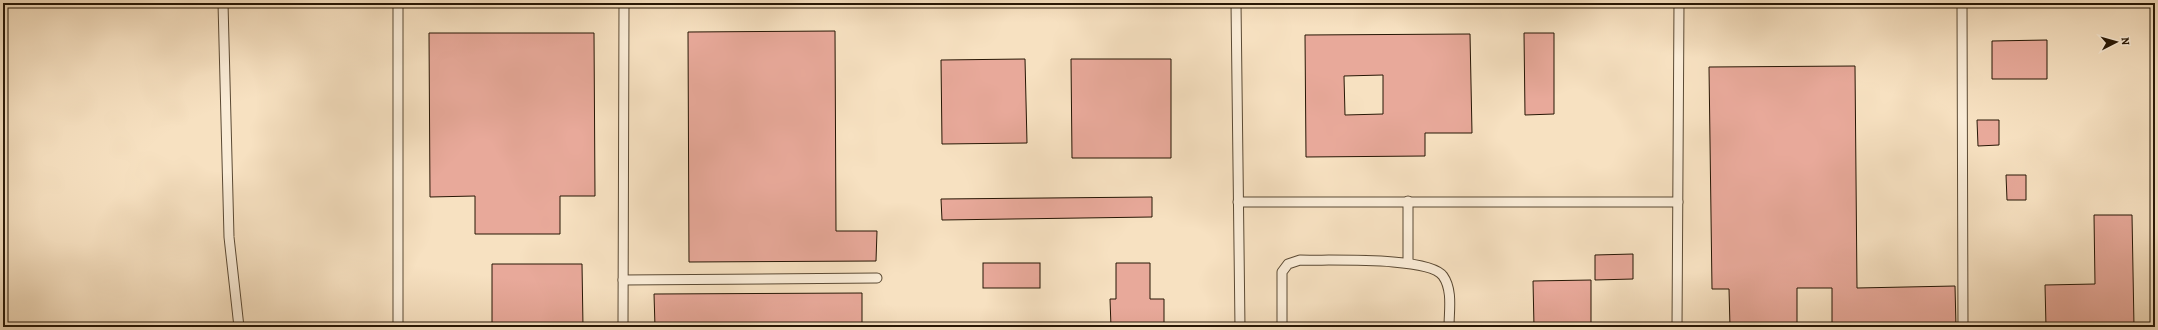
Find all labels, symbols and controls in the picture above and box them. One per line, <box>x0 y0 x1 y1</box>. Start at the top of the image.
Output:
north arrow <box>2096 22 2136 62</box>
text: N <box>2118 36 2133 46</box>

